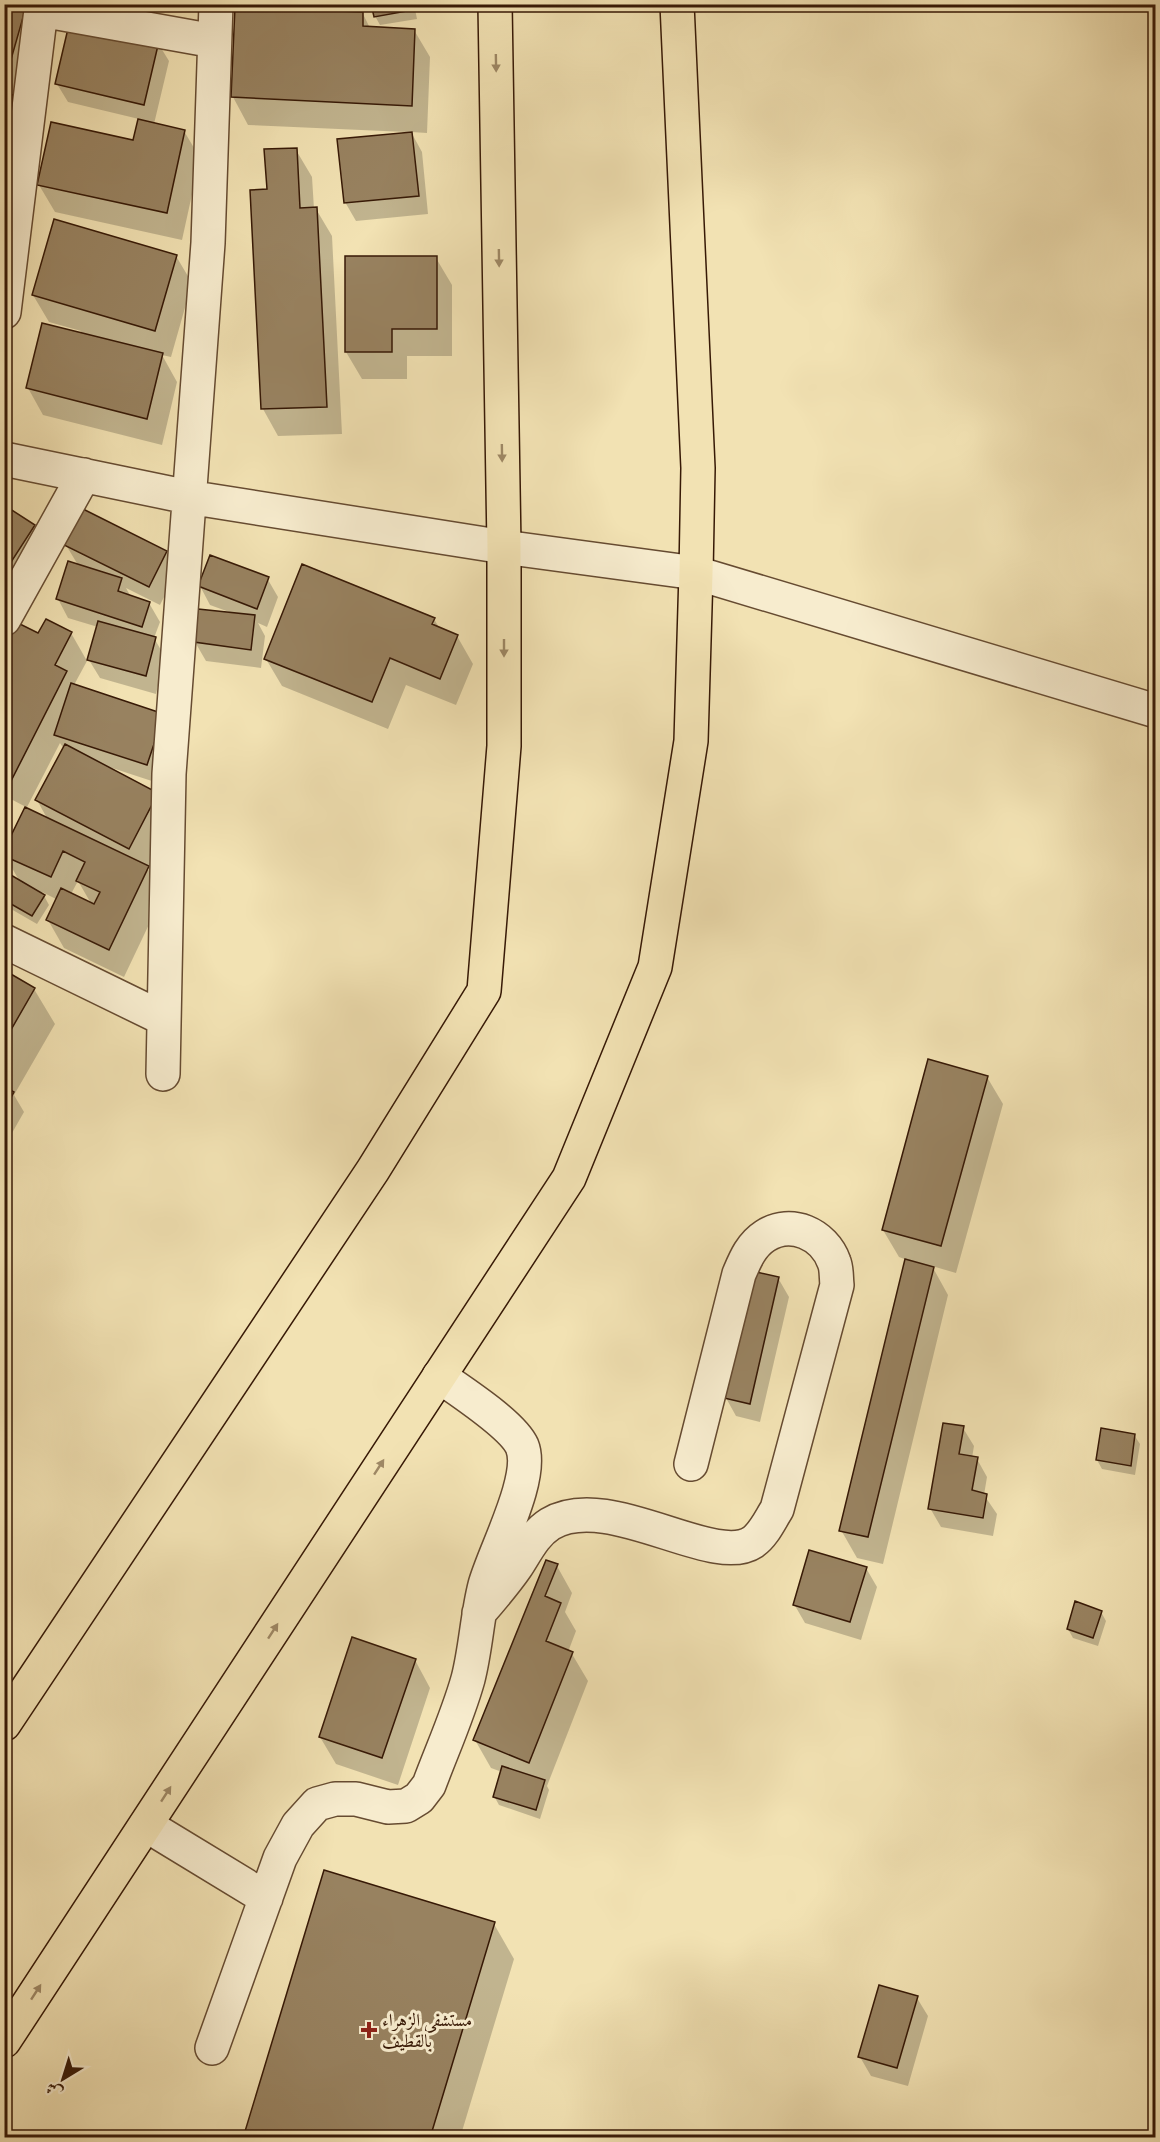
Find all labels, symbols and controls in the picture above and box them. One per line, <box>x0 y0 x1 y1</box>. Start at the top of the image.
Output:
one-way arrow <box>491 53 501 72</box>
one-way arrow <box>494 248 504 267</box>
one-way arrow <box>497 443 507 462</box>
one-way arrow <box>499 638 509 657</box>
one-way arrow <box>374 1459 385 1476</box>
one-way arrow <box>267 1622 278 1639</box>
one-way arrow <box>160 1786 171 1802</box>
one-way arrow <box>31 1984 42 2001</box>
place label: مستشفى الزهراء بالقطيف <box>382 2006 472 2054</box>
marker: مستشفى الزهراء بالقطيف <box>360 2021 378 2039</box>
north arrow <box>33 2049 93 2109</box>
text: ش <box>40 2076 67 2105</box>

